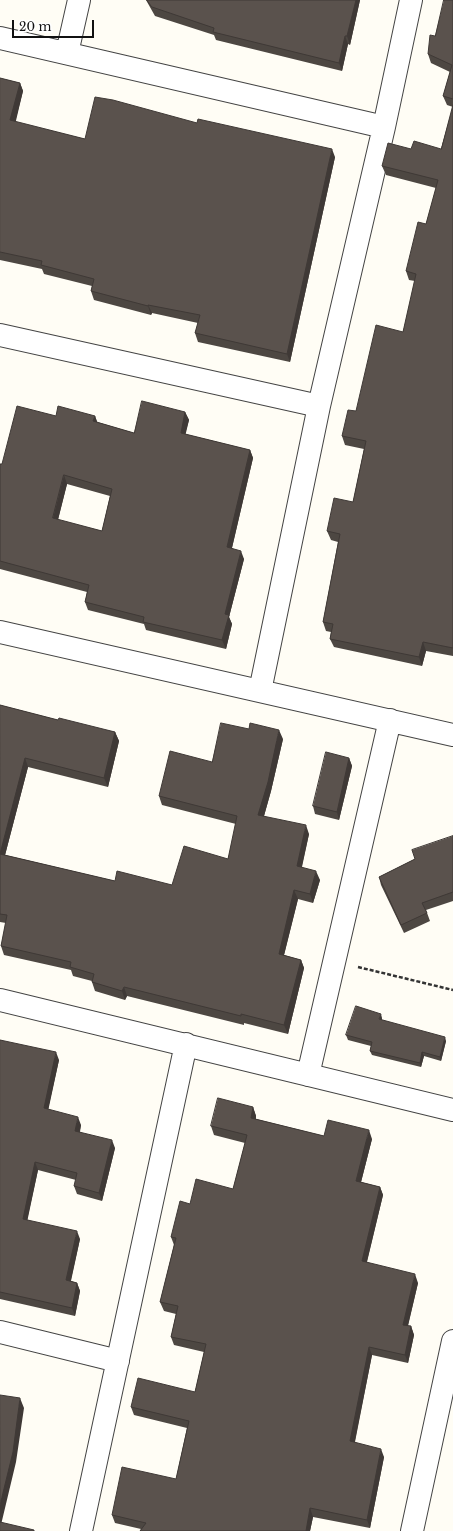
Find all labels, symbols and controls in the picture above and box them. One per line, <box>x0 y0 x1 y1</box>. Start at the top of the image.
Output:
scale bar <box>14 12 96 38</box>
text: 20 m <box>19 19 51 34</box>

